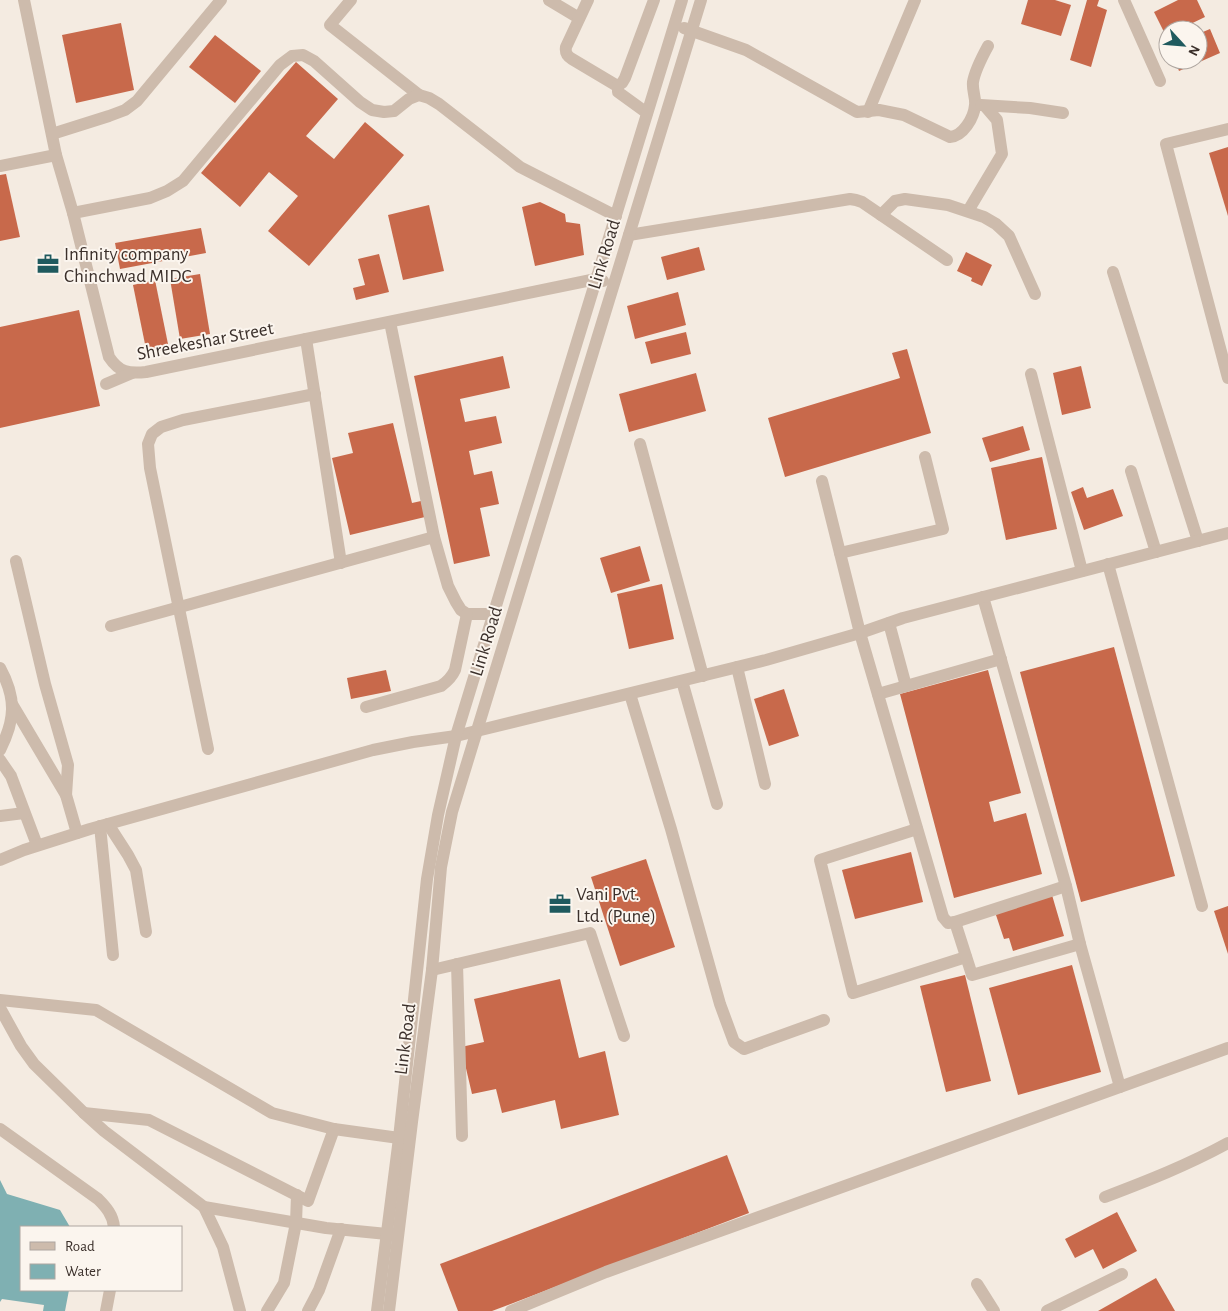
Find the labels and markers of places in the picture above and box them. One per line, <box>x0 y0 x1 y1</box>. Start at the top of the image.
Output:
place label: Infinity company Chinchwad MIDC <box>64 245 192 286</box>
office icon: Infinity company Chinchwad MIDC <box>35 251 61 277</box>
place label: Vani Pvt. Ltd. (Pune) <box>576 885 656 926</box>
office icon: Vani Pvt. Ltd. (Pune) <box>547 891 573 917</box>

